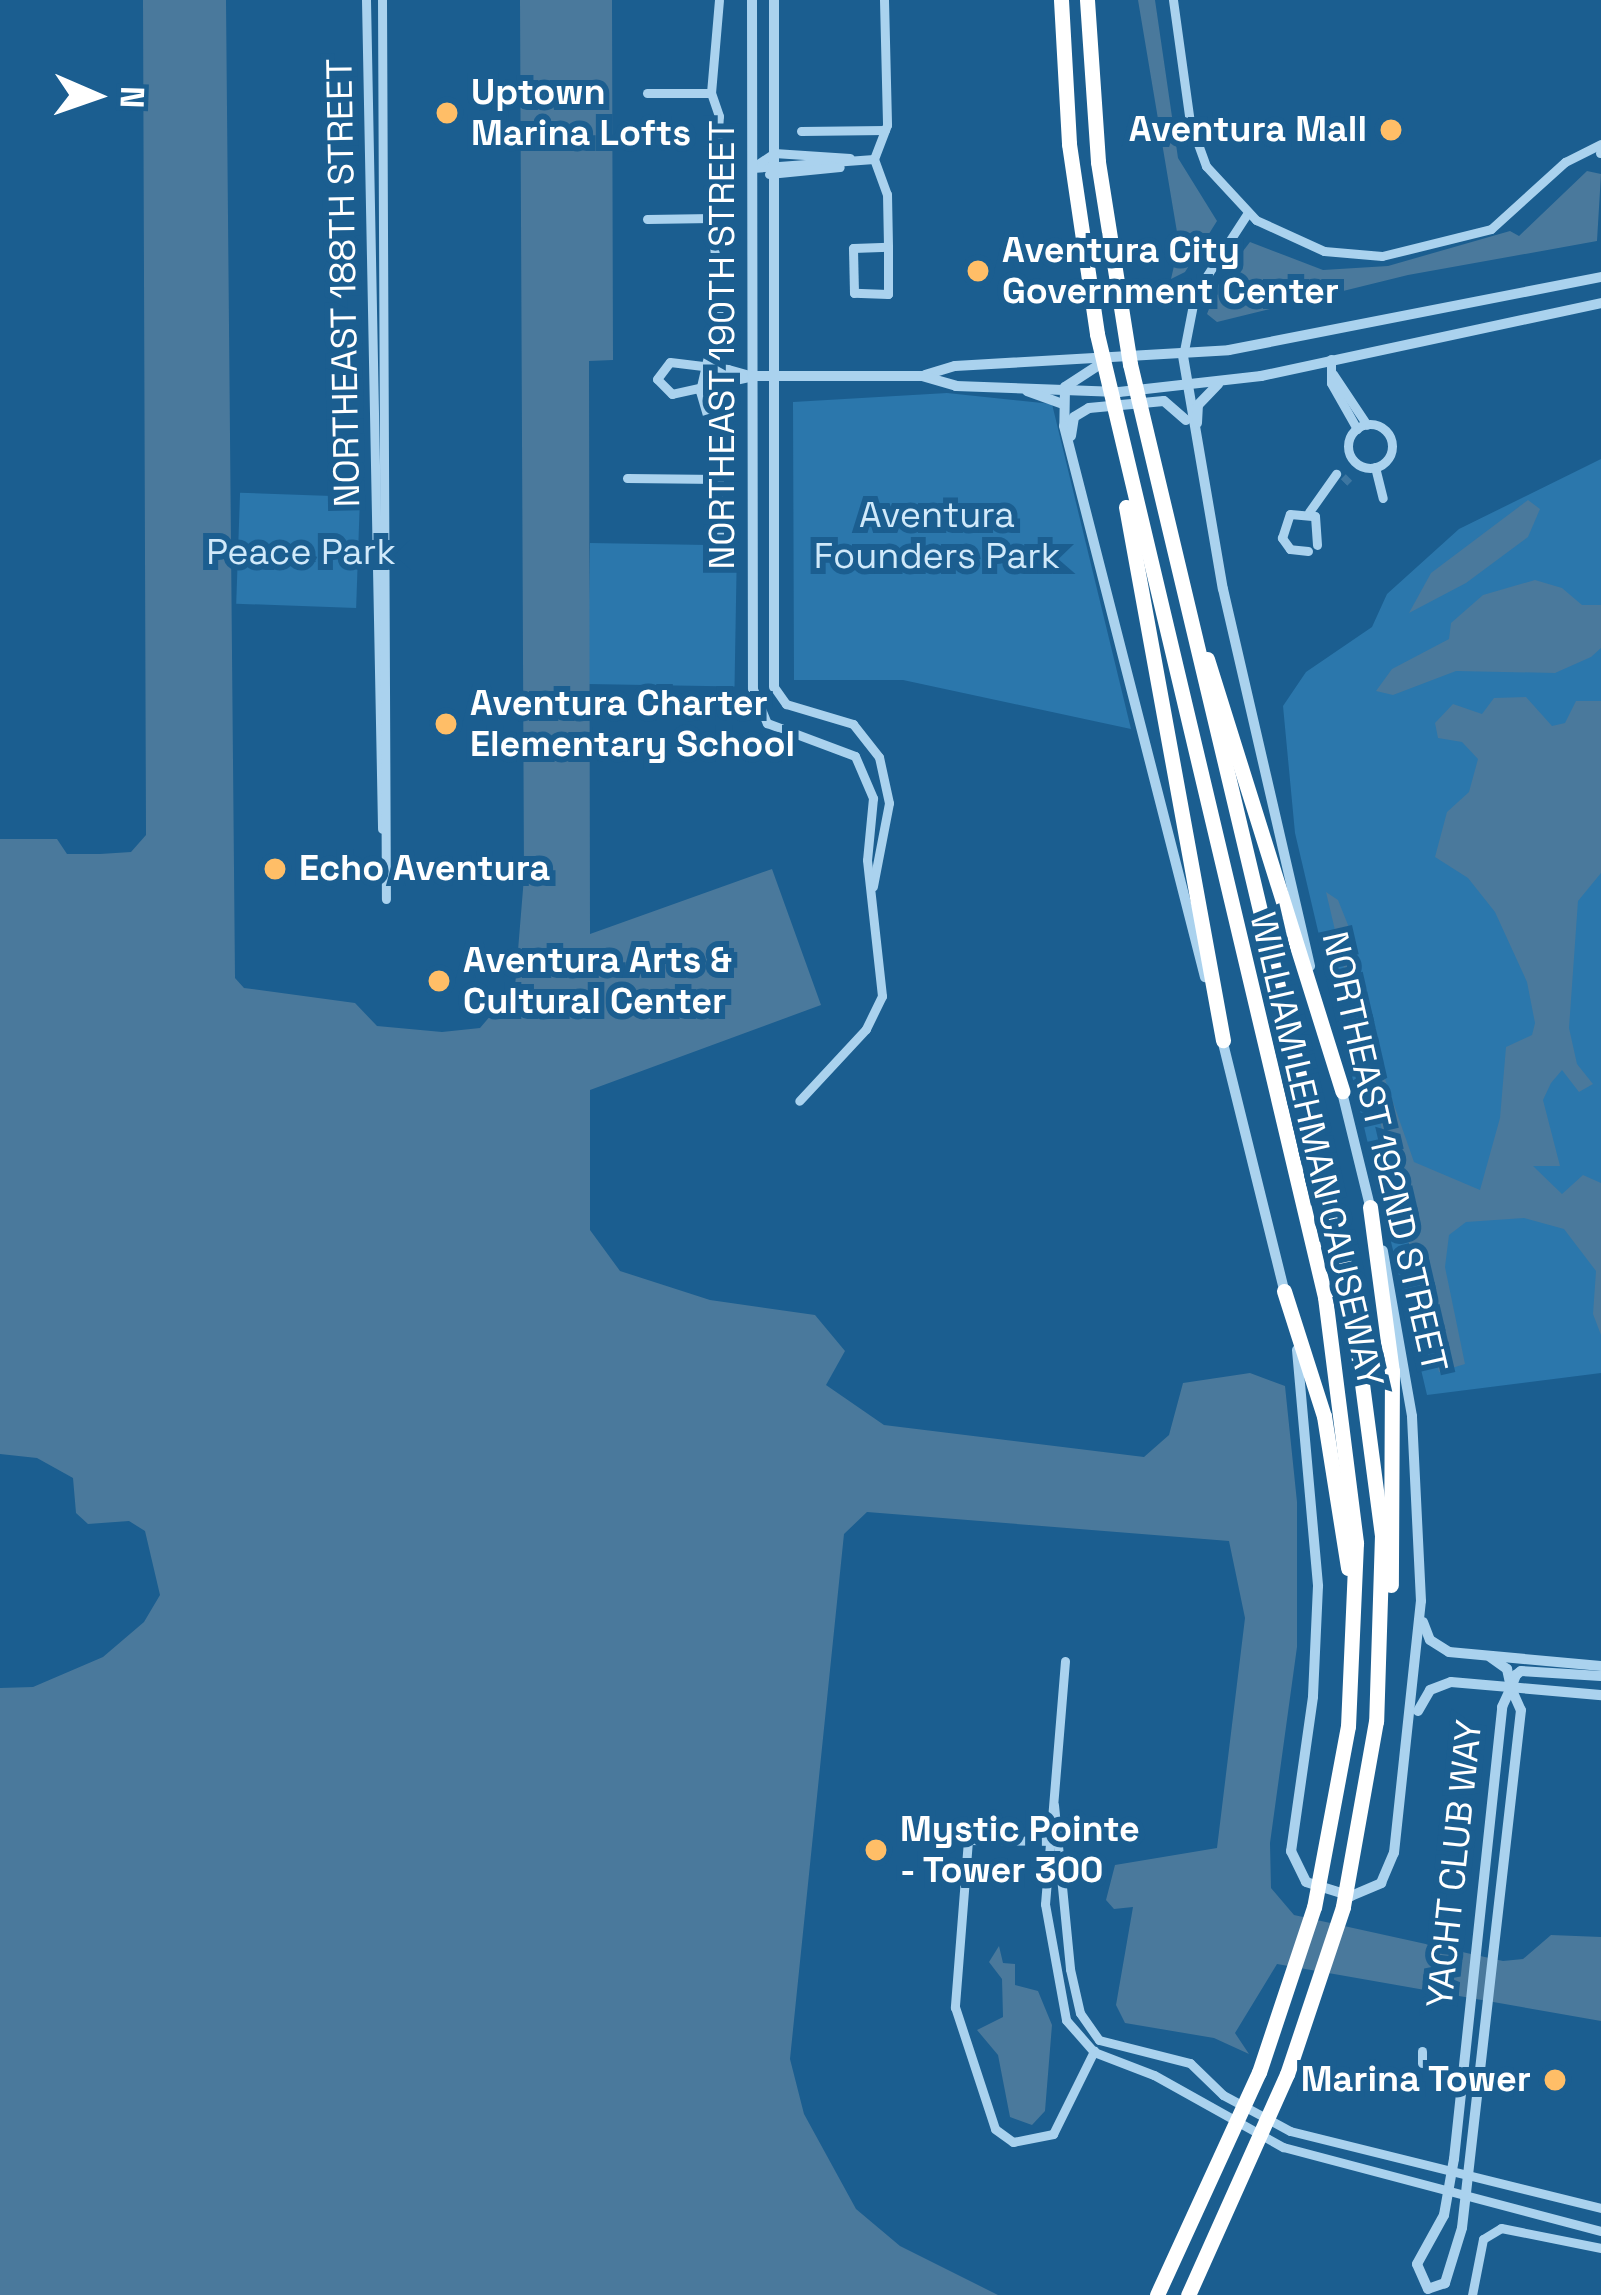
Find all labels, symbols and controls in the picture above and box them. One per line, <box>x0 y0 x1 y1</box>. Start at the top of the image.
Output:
north arrow <box>36 36 156 156</box>
street label: NORTHEAST 188TH STREET <box>318 58 370 508</box>
place label: Uptown Marina Lofts <box>471 70 691 155</box>
text: N <box>111 85 153 109</box>
marker: Uptown Marina Lofts <box>434 100 460 126</box>
place label: Aventura Mall <box>1129 108 1367 152</box>
marker: Aventura Mall <box>1378 117 1404 143</box>
street label: NORTHEAST 190TH STREET <box>701 120 745 570</box>
place label: Aventura City Government Center <box>1002 228 1339 313</box>
marker: Aventura City Government Center <box>965 258 991 284</box>
park label: Aventura Founders Park <box>814 493 1060 578</box>
park label: Peace Park <box>206 531 396 575</box>
place label: Aventura Charter Elementary School <box>470 681 795 766</box>
marker: Aventura Charter Elementary School <box>433 711 459 737</box>
place label: Echo Aventura <box>299 847 551 891</box>
marker: Echo Aventura <box>262 856 288 882</box>
street label: WILLIAM LEHMAN CAUSEWAY <box>1240 908 1392 1392</box>
street label: NORTHEAST 192ND STREET <box>1312 927 1456 1377</box>
place label: Aventura Arts & Cultural Center <box>463 938 732 1023</box>
marker: Aventura Arts & Cultural Center <box>426 968 452 994</box>
street label: YACHT CLUB WAY <box>1418 1717 1492 2011</box>
place label: Mystic Pointe - Tower 300 <box>900 1807 1140 1892</box>
marker: Mystic Pointe - Tower 300 <box>863 1837 889 1863</box>
place label: Marina Tower <box>1300 2058 1531 2102</box>
marker: Marina Tower <box>1542 2067 1568 2093</box>

